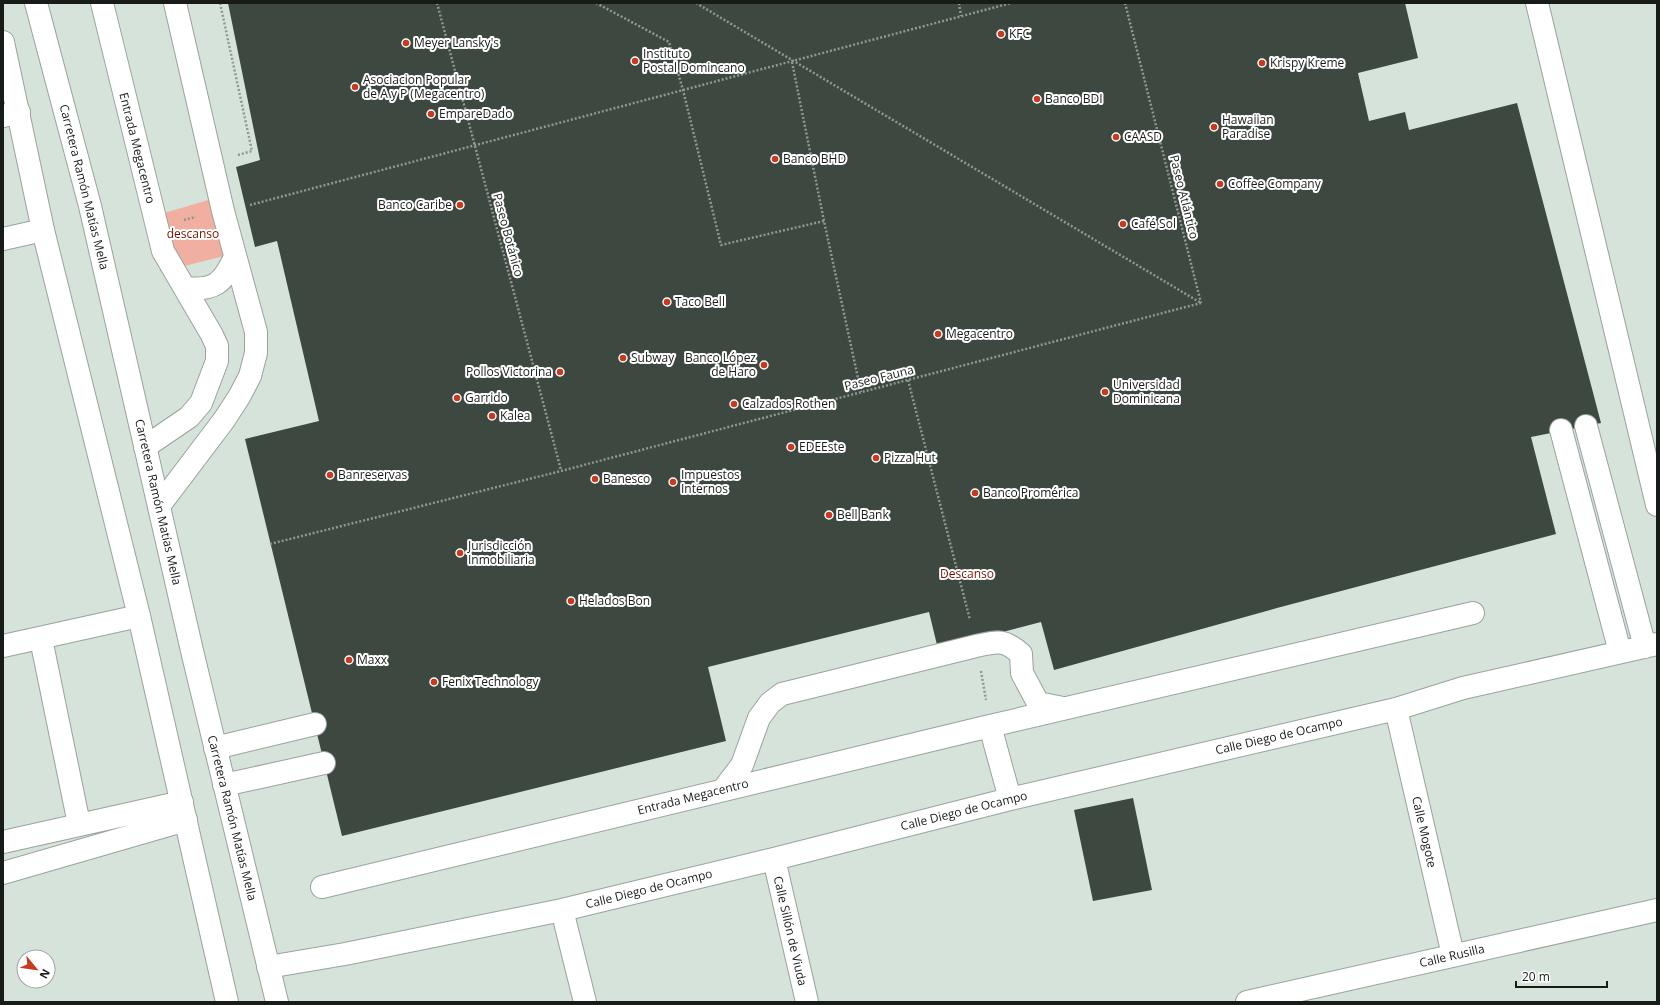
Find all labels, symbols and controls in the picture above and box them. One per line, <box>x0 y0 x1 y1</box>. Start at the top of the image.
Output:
place label: KFC <box>1009 25 1031 42</box>
marker: KFC <box>996 29 1006 39</box>
place label: Meyer Lansky's <box>414 34 499 51</box>
marker: Meyer Lansky's <box>401 38 411 48</box>
place label: Instituto Postal Domincano <box>643 45 745 76</box>
place label: Krispy Kreme <box>1270 54 1345 71</box>
marker: Instituto Postal Domincano <box>630 56 640 66</box>
marker: Krispy Kreme <box>1257 58 1267 68</box>
place label: Asociacion Popular de A y P (Megacentro) <box>363 71 485 102</box>
marker: Asociacion Popular de A y P (Megacentro) <box>350 82 360 92</box>
place label: Banco BDI <box>1045 90 1103 107</box>
street label: Entrada Megacentro <box>115 91 160 205</box>
marker: Banco BDI <box>1032 94 1042 104</box>
street label: Carretera Ramón Matías Mella <box>56 102 113 271</box>
place label: EmpareDado <box>439 105 512 122</box>
marker: EmpareDado <box>426 109 436 119</box>
place label: Hawaiian Paradise <box>1222 111 1274 142</box>
marker: Hawaiian Paradise <box>1209 122 1219 132</box>
place label: CAASD <box>1124 128 1162 145</box>
marker: CAASD <box>1111 132 1121 142</box>
place label: Banco BHD <box>783 150 846 167</box>
street label: Paseo Atlántico <box>1166 153 1203 241</box>
marker: Banco BHD <box>770 154 780 164</box>
place label: Coffee Company <box>1228 175 1322 192</box>
marker: Coffee Company <box>1215 179 1225 189</box>
street label: Paseo Botánico <box>489 191 528 279</box>
place label: Banco Caribe <box>378 196 452 213</box>
marker: Banco Caribe <box>455 200 465 210</box>
place label: Café Sol <box>1131 215 1176 232</box>
marker: Café Sol <box>1118 219 1128 229</box>
park label: descanso <box>167 225 219 242</box>
place label: Taco Bell <box>675 293 725 310</box>
marker: Taco Bell <box>662 297 672 307</box>
place label: Megacentro <box>946 325 1013 342</box>
marker: Megacentro <box>933 329 943 339</box>
place label: Subway <box>631 349 675 366</box>
place label: Banco López de Haro <box>685 349 756 380</box>
marker: Subway <box>618 353 628 363</box>
marker: Banco López de Haro <box>759 360 769 370</box>
street label: Paseo Fauna <box>842 361 915 394</box>
place label: Pollos Victorina <box>466 363 552 380</box>
marker: Pollos Victorina <box>555 367 565 377</box>
place label: Universidad Dominicana <box>1113 376 1180 407</box>
marker: Universidad Dominicana <box>1100 387 1110 397</box>
place label: Garrido <box>465 389 508 406</box>
marker: Garrido <box>452 393 462 403</box>
place label: Calzados Rothen <box>742 395 835 412</box>
marker: Calzados Rothen <box>729 399 739 409</box>
place label: Kalea <box>500 407 530 424</box>
marker: Kalea <box>487 411 497 421</box>
street label: Carretera Ramón Matías Mella <box>131 417 186 587</box>
place label: EDEEste <box>799 438 845 455</box>
marker: EDEEste <box>786 442 796 452</box>
place label: Pizza Hut <box>884 449 936 466</box>
marker: Pizza Hut <box>871 453 881 463</box>
place label: Banreservas <box>338 466 407 483</box>
place label: Impuestos Internos <box>681 466 740 497</box>
marker: Banreservas <box>325 470 335 480</box>
place label: Banesco <box>603 470 650 487</box>
marker: Banesco <box>590 474 600 484</box>
marker: Impuestos Internos <box>668 477 678 487</box>
place label: Banco Promérica <box>983 484 1078 501</box>
marker: Banco Promérica <box>970 488 980 498</box>
place label: Bell Bank <box>837 506 889 523</box>
marker: Bell Bank <box>824 510 834 520</box>
place label: Jurisdicción Inmobiliaria <box>467 537 535 568</box>
marker: Jurisdicción Inmobiliaria <box>455 548 465 558</box>
park label: Descanso <box>940 565 994 582</box>
place label: Helados Bon <box>579 592 650 609</box>
marker: Helados Bon <box>566 596 576 606</box>
place label: Maxx <box>357 651 388 668</box>
marker: Maxx <box>344 655 354 665</box>
place label: Fenix Technology <box>442 673 540 690</box>
marker: Fenix Technology <box>429 677 439 687</box>
street label: Calle Diego de Ocampo <box>1214 713 1344 758</box>
street label: Carretera Ramón Matías Mella <box>204 733 261 902</box>
street label: Entrada Megacentro <box>636 774 750 819</box>
street label: Calle Diego de Ocampo <box>899 787 1029 834</box>
street label: Calle Mogote <box>1408 794 1441 870</box>
street label: Calle Diego de Ocampo <box>584 865 714 912</box>
street label: Calle Sillón de Viuda <box>770 874 811 987</box>
street label: Calle Rusilla <box>1418 940 1486 971</box>
north arrow <box>16 949 56 989</box>
scale bar <box>1516 963 1607 989</box>
text: N <box>36 967 54 982</box>
text: 20 m <box>1522 968 1550 985</box>

